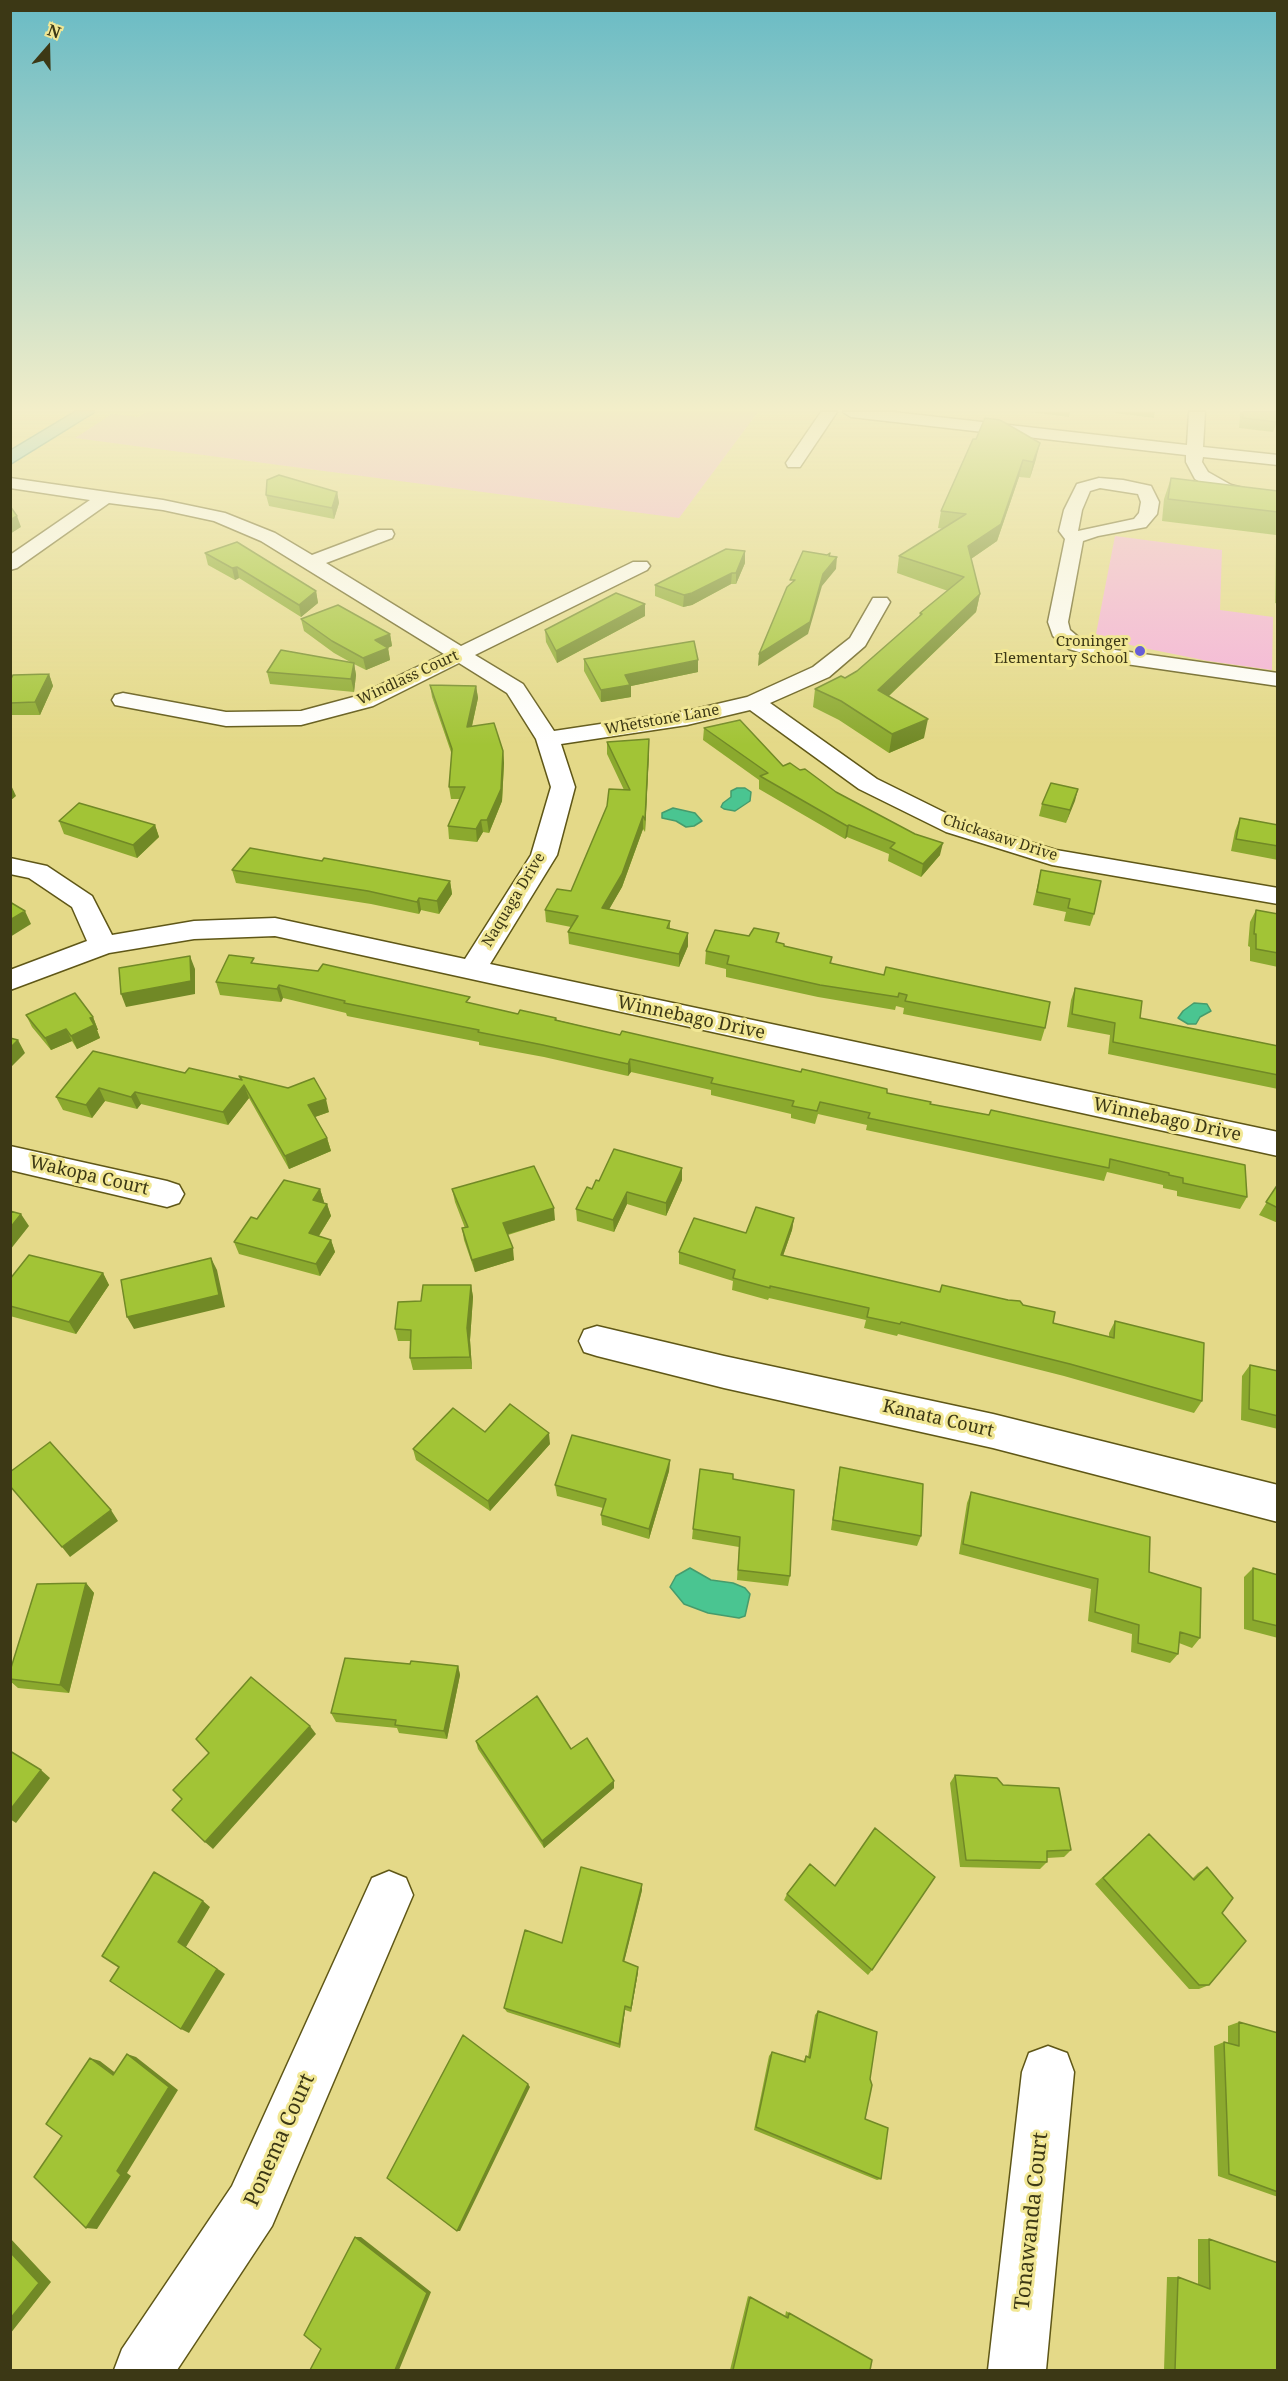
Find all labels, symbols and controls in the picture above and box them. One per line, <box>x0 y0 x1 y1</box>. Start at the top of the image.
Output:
north arrow <box>18 18 78 78</box>
text: N <box>44 19 64 44</box>
place label: Croninger Elementary School <box>994 633 1128 668</box>
marker: Croninger Elementary School <box>1133 644 1147 658</box>
street label: Windlass Court <box>355 647 461 709</box>
street label: Whetstone Lane <box>603 701 721 739</box>
street label: Chickasaw Drive <box>940 811 1060 865</box>
street label: Naquaga Drive <box>479 850 549 950</box>
street label: Winnebago Drive <box>615 992 767 1044</box>
street label: Winnebago Drive <box>1091 1094 1243 1146</box>
street label: Wakopa Court <box>27 1152 151 1200</box>
street label: Kanata Court <box>880 1396 996 1442</box>
street label: Ponema Court <box>240 2070 320 2210</box>
street label: Tonawanda Court <box>1010 2131 1054 2311</box>

